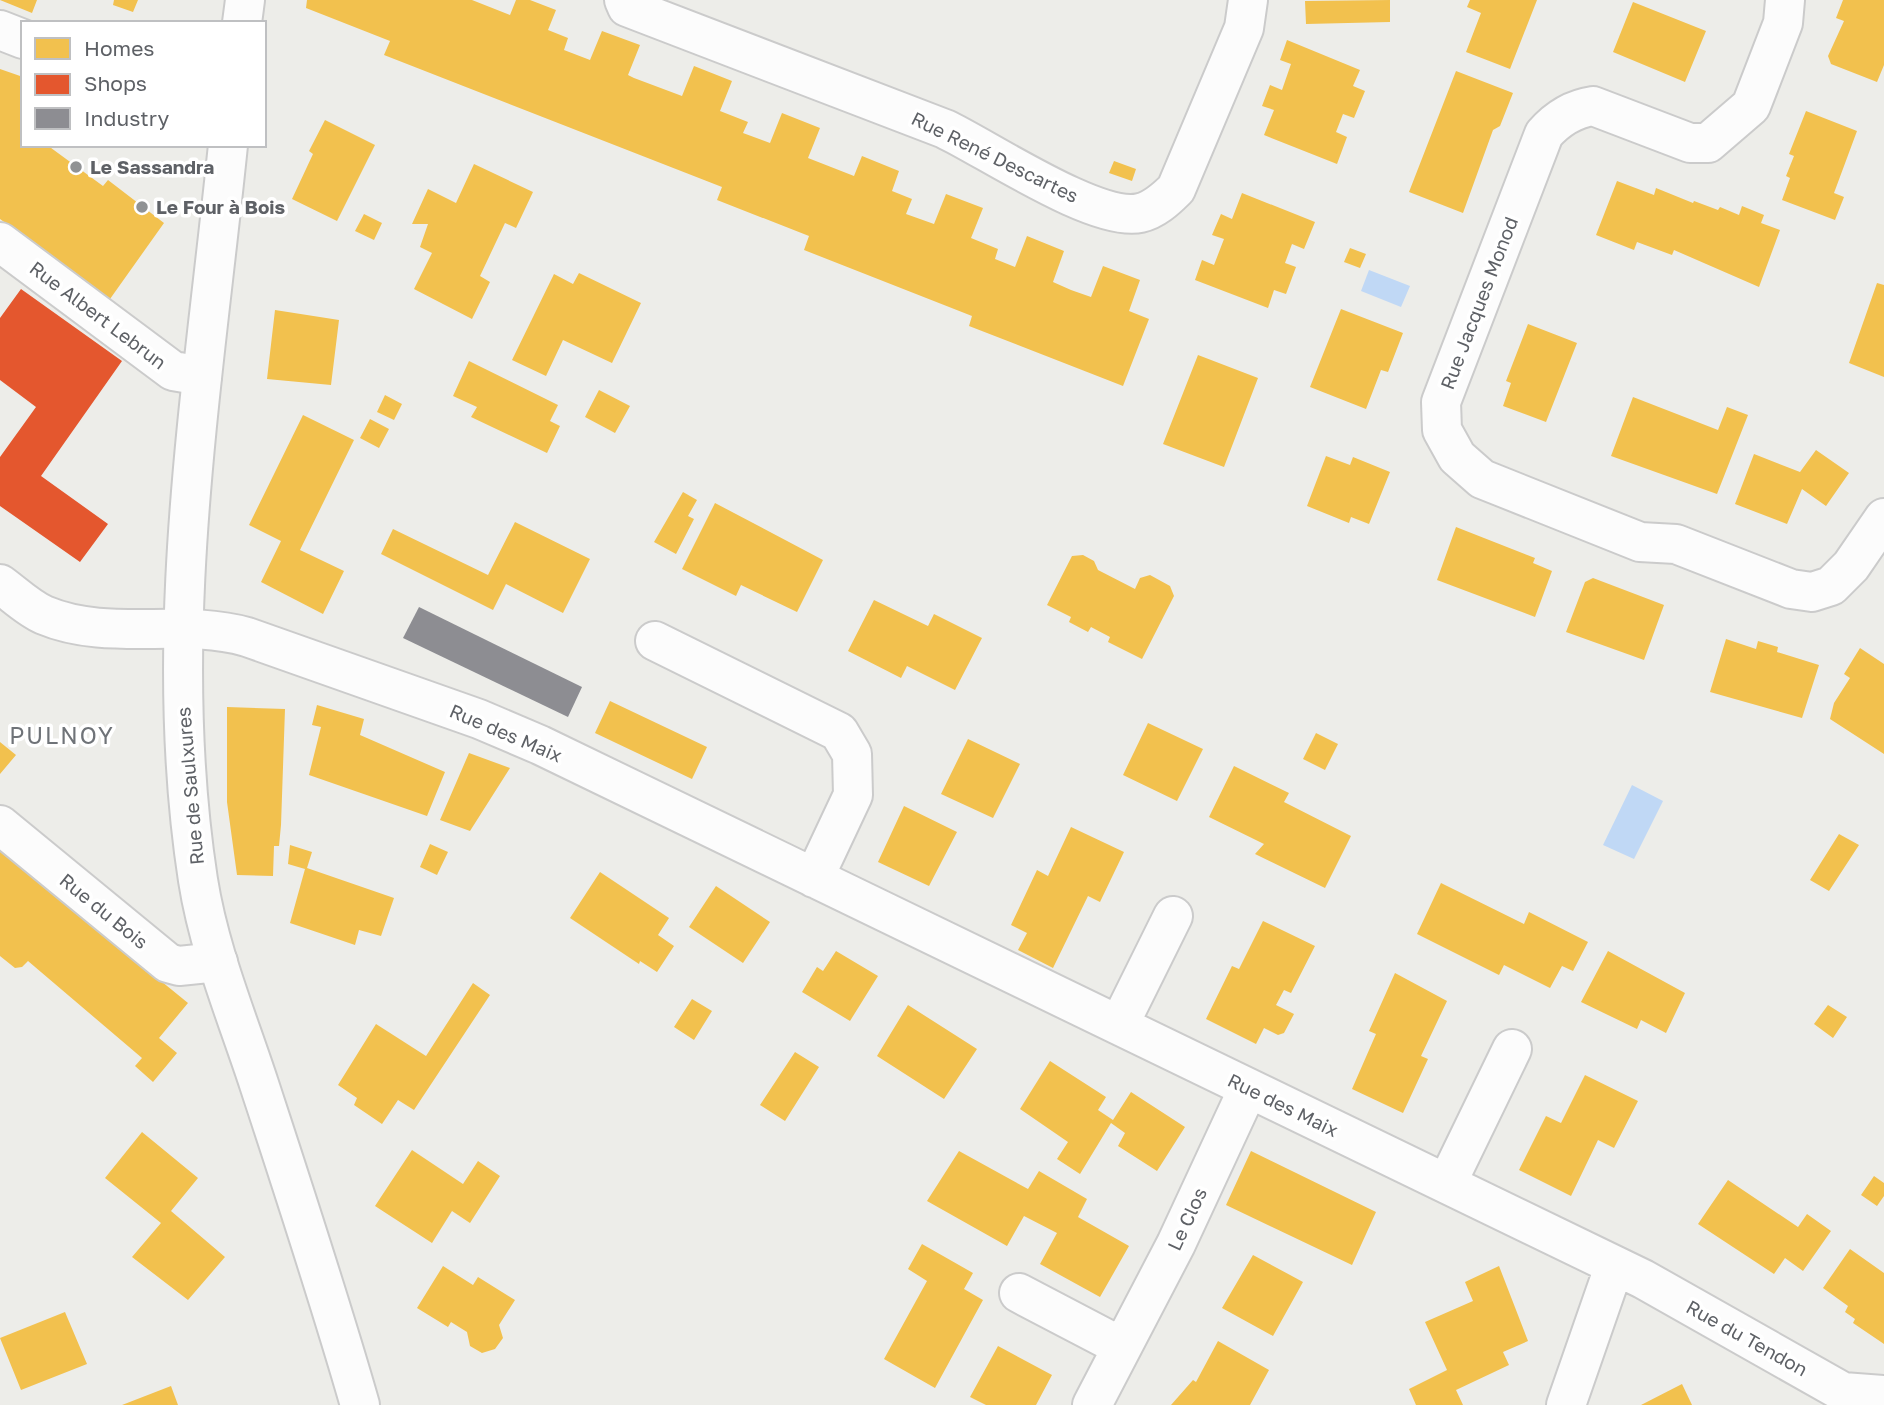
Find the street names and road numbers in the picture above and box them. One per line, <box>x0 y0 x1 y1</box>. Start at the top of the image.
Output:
street label: Rue René Descartes <box>908 106 1082 207</box>
street label: Rue Jacques Monod <box>1435 213 1522 392</box>
street label: Rue Albert Lebrun <box>25 256 171 373</box>
street label: Rue des Maix <box>446 699 566 767</box>
street label: Rue de Saulxures <box>171 706 208 866</box>
street label: Rue du Bois <box>55 868 153 953</box>
street label: Rue des Maix <box>1224 1068 1342 1141</box>
street label: Le Clos <box>1162 1184 1211 1254</box>
street label: Rue du Tendon <box>1683 1295 1812 1380</box>

